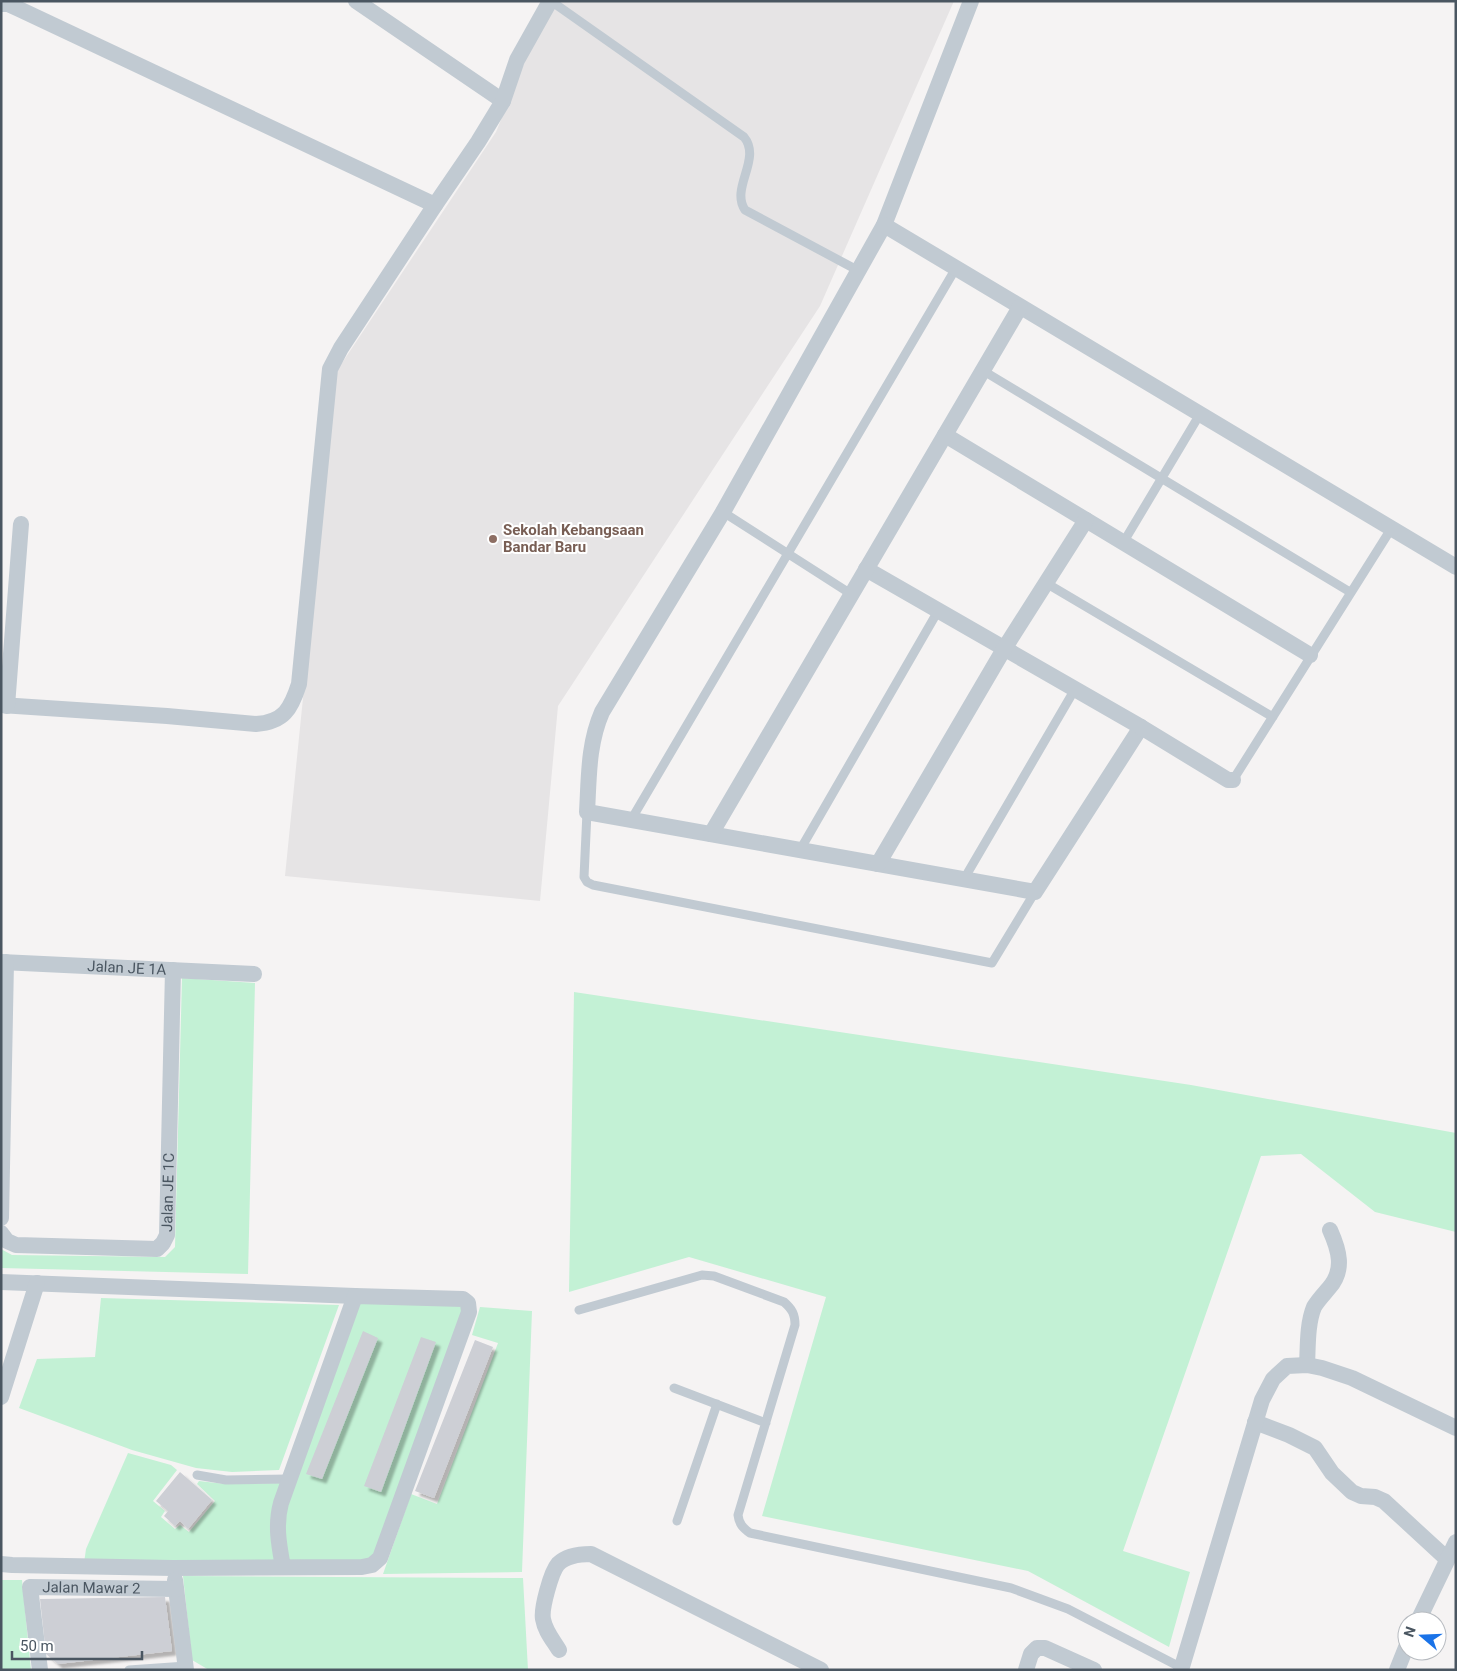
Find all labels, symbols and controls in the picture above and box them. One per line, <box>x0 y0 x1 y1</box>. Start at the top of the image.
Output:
place label: Sekolah Kebangsaan Bandar Baru <box>503 521 644 556</box>
marker: Sekolah Kebangsaan Bandar Baru <box>487 533 499 545</box>
street label: Jalan JE 1A <box>87 957 167 979</box>
street label: Jalan JE 1C <box>158 1152 178 1232</box>
street label: Jalan Mawar 2 <box>42 1578 141 1598</box>
north arrow <box>1397 1611 1447 1661</box>
text: N <box>1401 1624 1419 1639</box>
scale bar <box>12 1628 142 1660</box>
text: 50 m <box>20 1637 54 1655</box>

